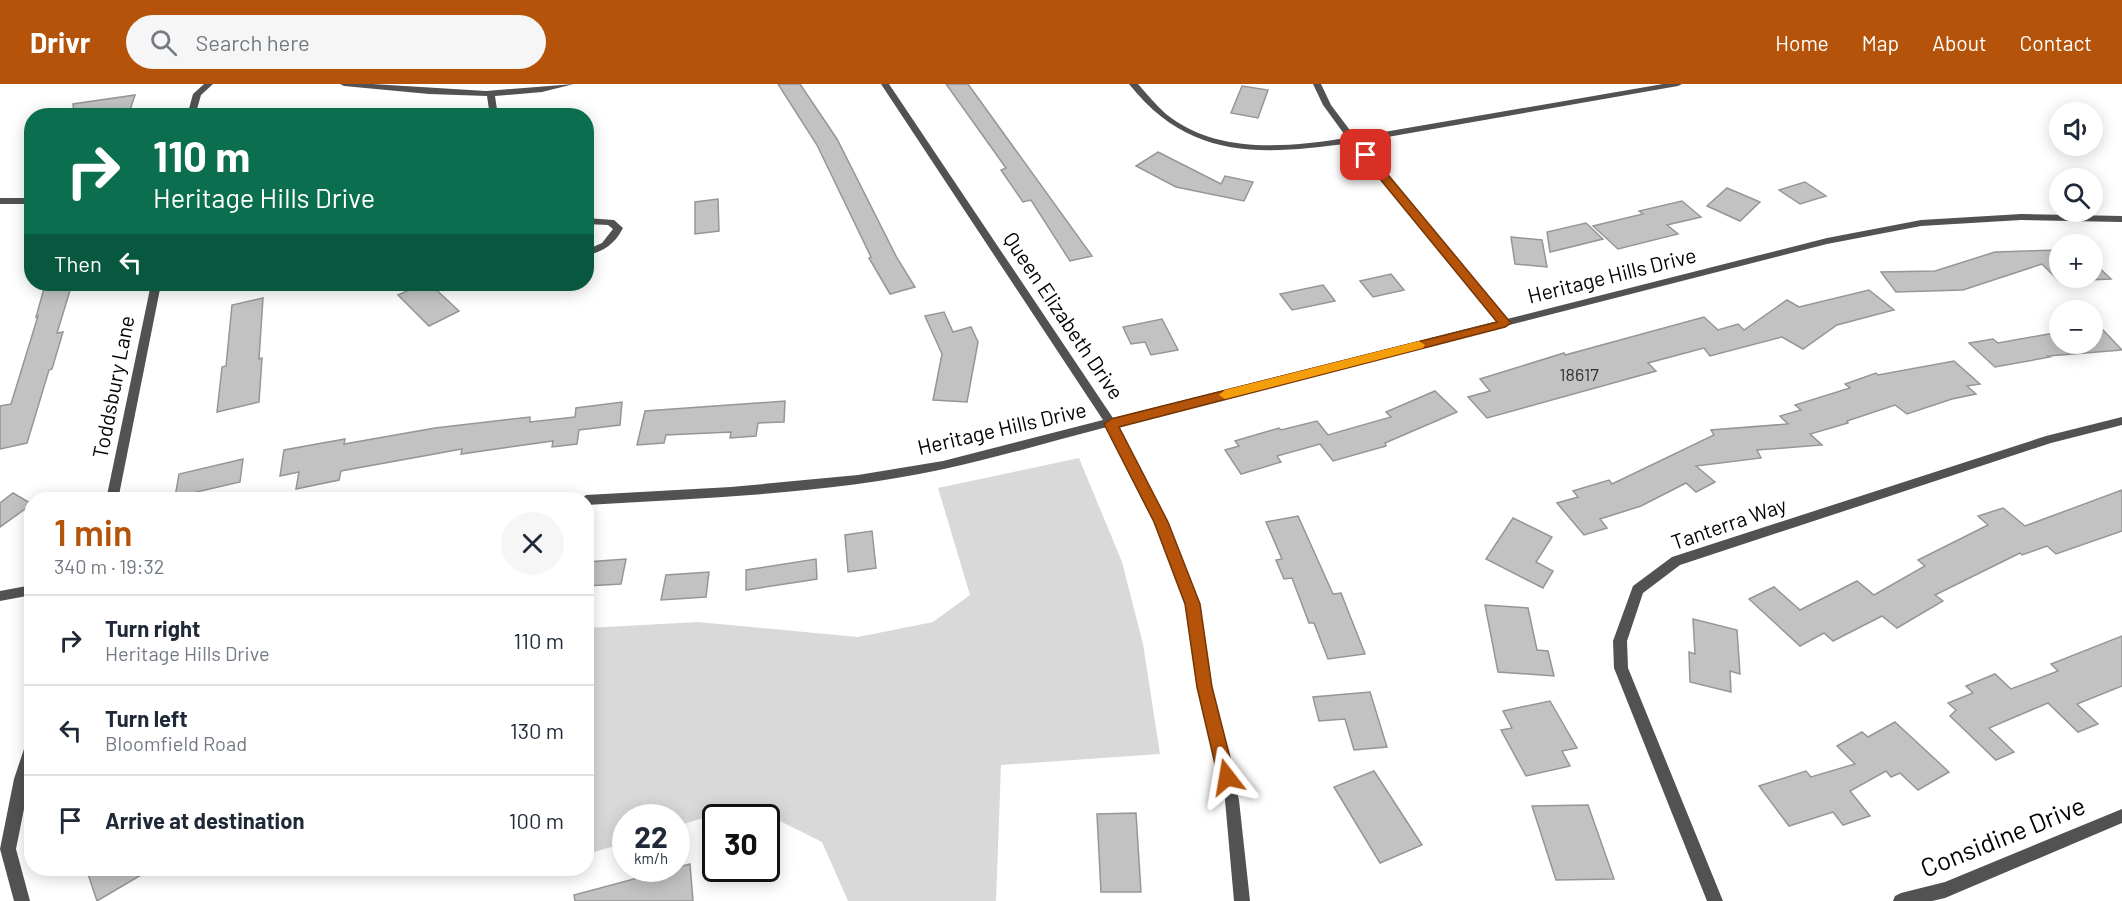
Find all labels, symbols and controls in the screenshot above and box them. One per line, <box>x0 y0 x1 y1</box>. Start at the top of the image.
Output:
search box <box>126 15 546 69</box>
text: Drivr <box>30 25 90 59</box>
icon: search <box>147 26 180 59</box>
text: Search here <box>195 29 310 55</box>
text: Home <box>1775 30 1829 55</box>
text: Map <box>1862 30 1899 55</box>
text: About <box>1932 30 1987 55</box>
text: Contact <box>2020 30 2092 55</box>
map controls <box>2049 102 2103 354</box>
button: sound <box>2049 102 2103 156</box>
pin <box>1340 129 1391 180</box>
text: 110 m <box>153 130 250 180</box>
icon: right <box>54 132 132 210</box>
icon: arrive <box>1349 138 1382 171</box>
button: search <box>2049 168 2103 222</box>
text: Heritage Hills Drive <box>153 181 375 213</box>
street label: Queen Elizabeth Drive <box>999 227 1130 404</box>
button: + <box>2049 234 2103 288</box>
street label: Heritage Hills Drive <box>1525 242 1698 308</box>
icon: left <box>114 246 147 279</box>
text: Then <box>54 250 102 276</box>
button: − <box>2049 300 2103 354</box>
street label: Toddsbury Lane <box>86 313 139 460</box>
house number: 18617 <box>1559 363 1599 385</box>
street label: Heritage Hills Drive <box>915 396 1089 459</box>
street label: Tanterra Way <box>1668 491 1790 554</box>
text: 1 min <box>54 510 133 553</box>
button: close <box>501 512 564 575</box>
text: 340 m · 19:32 <box>54 554 165 578</box>
text: Turn right <box>105 615 200 641</box>
icon: right <box>54 624 87 657</box>
text: 110 m <box>514 627 564 653</box>
text: Heritage Hills Drive <box>105 641 270 665</box>
text: Turn left <box>105 705 188 731</box>
icon: left <box>54 714 87 747</box>
text: 130 m <box>510 717 564 743</box>
text: Bloomfield Road <box>105 731 247 755</box>
position arrow <box>1195 745 1259 809</box>
street label: Considine Drive <box>1916 789 2089 883</box>
icon: arrive <box>54 804 87 837</box>
speed limit sign: 30 <box>702 804 780 882</box>
text: Arrive at destination <box>105 807 304 833</box>
text: 100 m <box>509 807 564 833</box>
text: 22 <box>634 818 668 854</box>
text: km/h <box>634 849 668 867</box>

